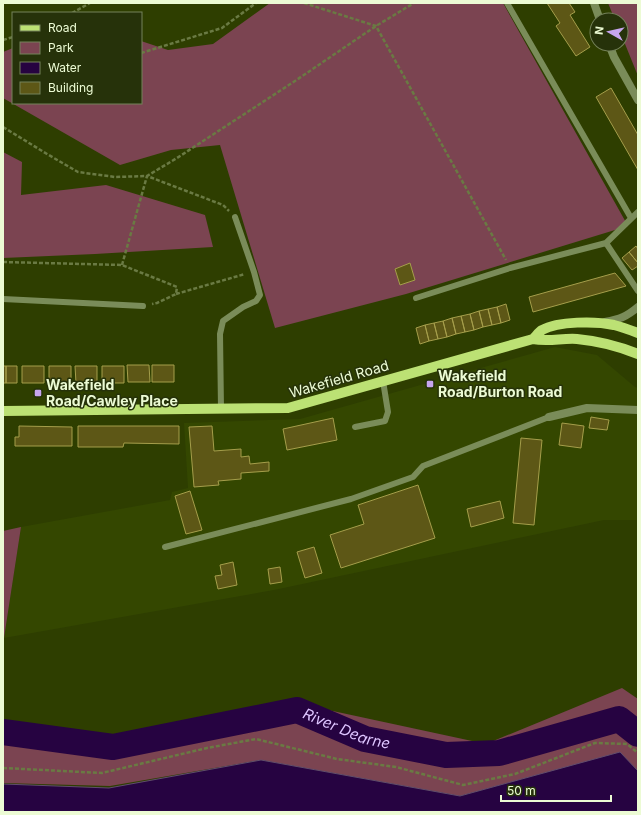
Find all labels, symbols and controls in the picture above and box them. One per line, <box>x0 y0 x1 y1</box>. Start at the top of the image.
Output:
legend <box>12 12 142 104</box>
north arrow <box>589 12 629 52</box>
text: Road <box>48 20 77 35</box>
text: N <box>592 25 607 36</box>
text: Park <box>48 40 74 55</box>
text: Water <box>48 60 82 75</box>
text: Building <box>48 80 93 95</box>
street label: Wakefield Road <box>287 356 391 401</box>
place label: Wakefield Road/Burton Road <box>438 367 562 400</box>
place label: Wakefield Road/Cawley Place <box>46 376 178 409</box>
marker: Wakefield Road/Burton Road <box>425 379 435 389</box>
marker: Wakefield Road/Cawley Place <box>33 388 43 398</box>
water label: River Dearne <box>300 704 392 753</box>
scale bar <box>501 777 611 803</box>
text: 50 m <box>507 783 536 798</box>

